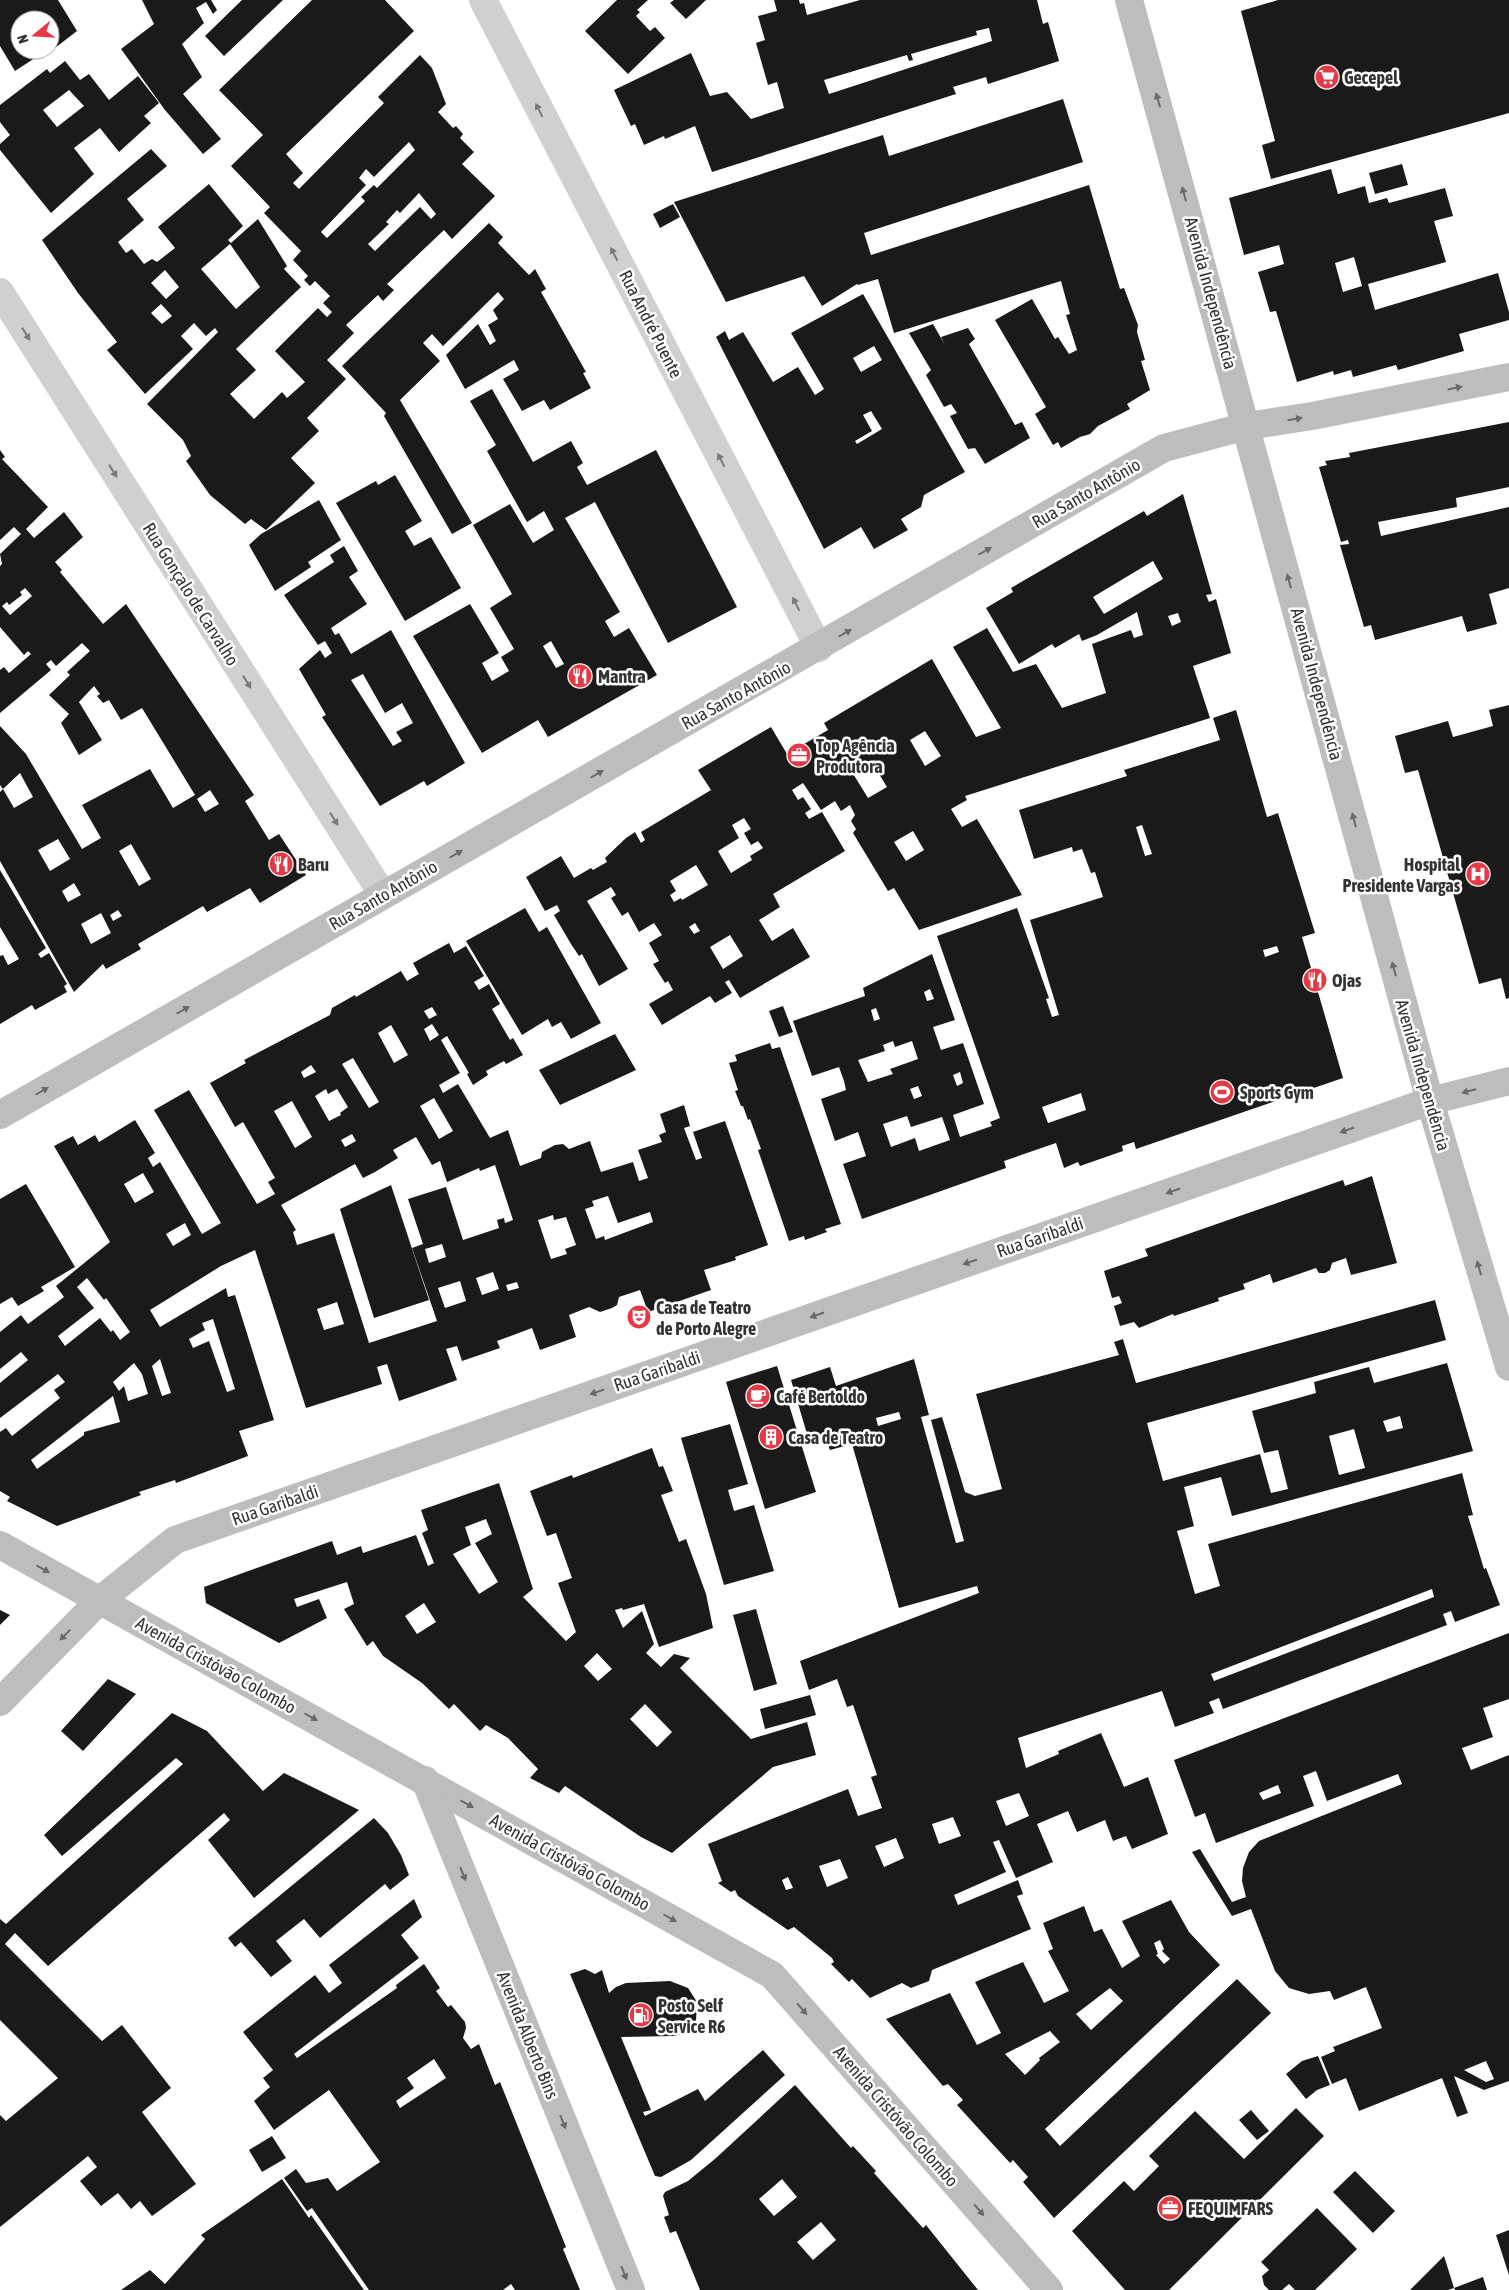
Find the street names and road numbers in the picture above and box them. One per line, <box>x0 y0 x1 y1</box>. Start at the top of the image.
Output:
street label: Avenida Independência <box>1181 215 1241 371</box>
street label: Rua André Puente <box>615 267 687 381</box>
street label: Rua Santo Antônio <box>1028 454 1144 532</box>
street label: Rua Gonçalo de Carvalho <box>139 519 243 669</box>
street label: Avenida Independência <box>1287 606 1347 762</box>
street label: Rua Santo Antônio <box>678 656 794 734</box>
street label: Rua Santo Antônio <box>325 856 441 934</box>
street label: Avenida Independência <box>1391 997 1455 1153</box>
street label: Rua Garibaldi <box>994 1212 1086 1262</box>
street label: Rua Garibaldi <box>611 1346 703 1396</box>
street label: Rua Garibaldi <box>229 1480 321 1530</box>
street label: Avenida Cristóvão Colombo <box>132 1612 300 1718</box>
street label: Avenida Cristóvão Colombo <box>486 1809 654 1915</box>
street label: Avenida Alberto Bins <box>493 1968 563 2102</box>
street label: Avenida Cristóvão Colombo <box>829 2041 963 2191</box>

